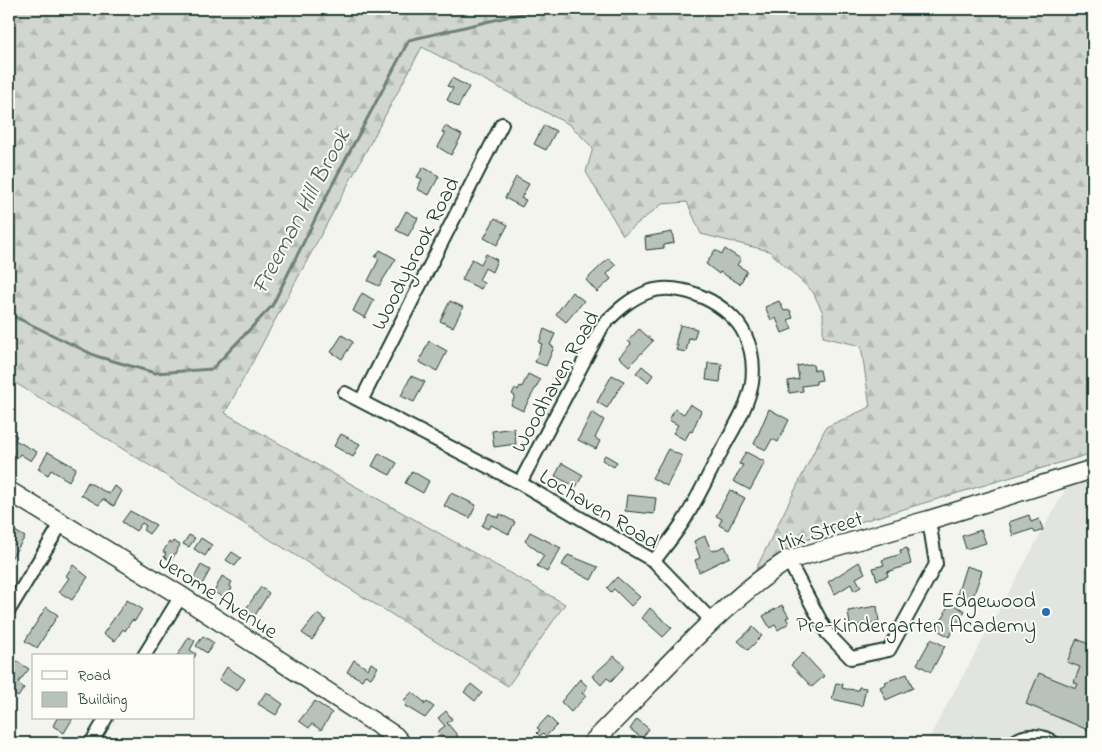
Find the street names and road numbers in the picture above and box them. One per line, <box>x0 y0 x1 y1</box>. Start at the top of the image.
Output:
street label: Woodybrook Road <box>364 172 470 337</box>
street label: Woodhaven Road <box>504 306 609 459</box>
street label: Lochaven Road <box>532 462 665 559</box>
street label: Mix Street <box>774 504 868 562</box>
street label: Jerome Avenue <box>151 547 284 648</box>

